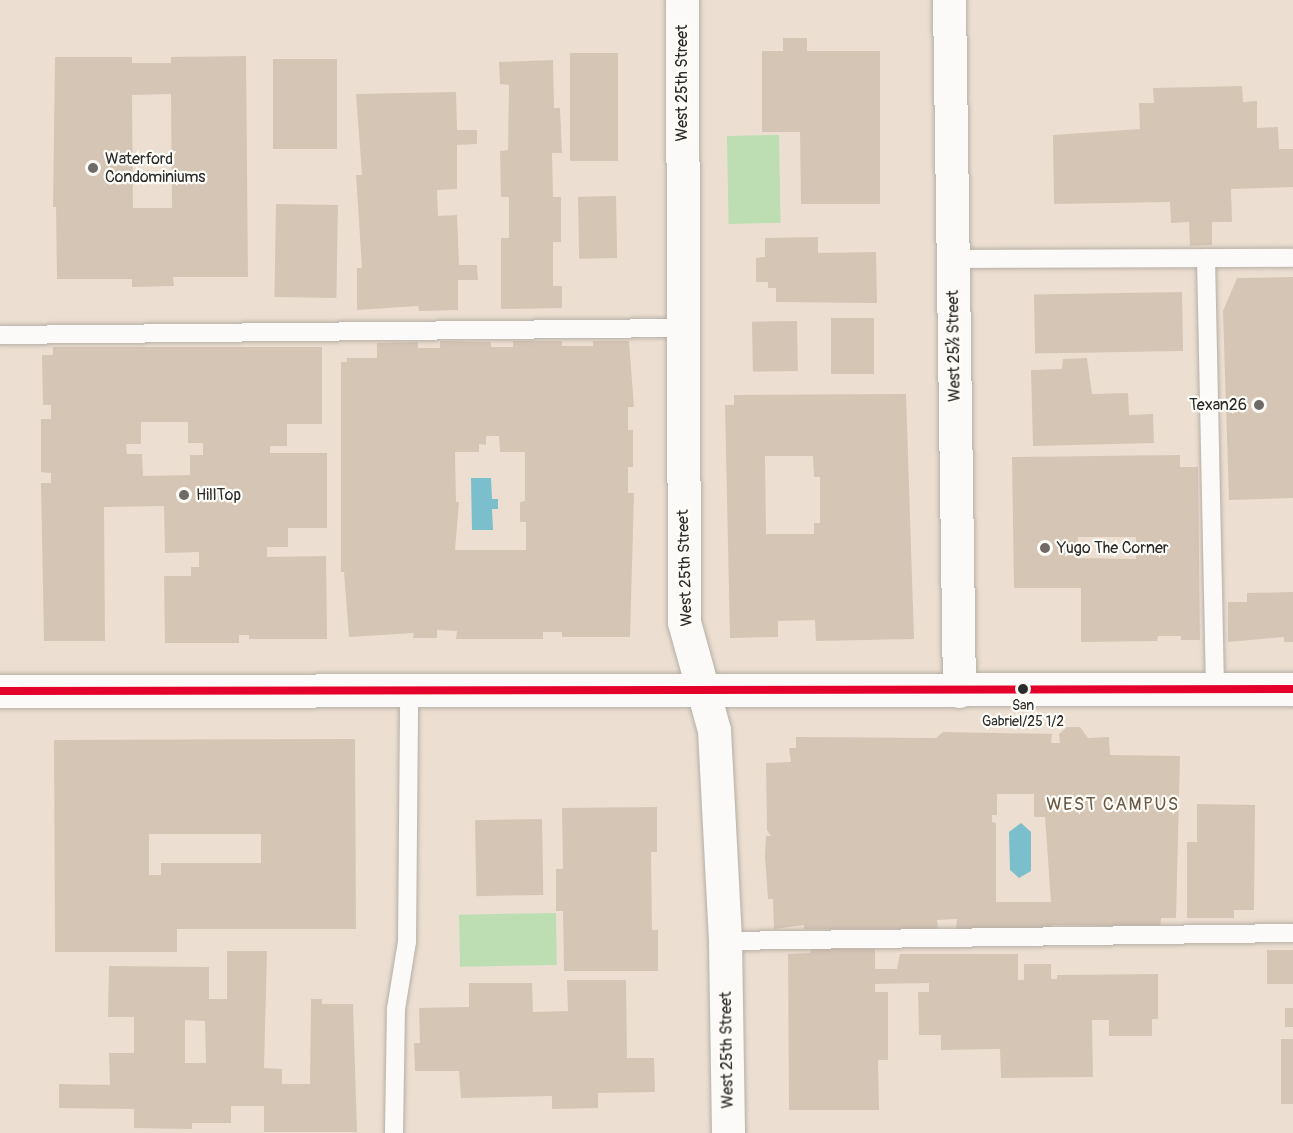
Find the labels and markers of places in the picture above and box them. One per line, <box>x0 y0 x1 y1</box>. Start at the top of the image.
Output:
place label: Waterford Condominiums <box>105 149 205 187</box>
marker: Waterford Condominiums <box>86 161 100 175</box>
place label: Texan26 <box>1189 395 1247 415</box>
marker: Texan26 <box>1252 398 1266 412</box>
place label: HillTop <box>196 485 241 505</box>
marker: HillTop <box>177 488 191 502</box>
place label: Yugo The Corner <box>1057 538 1169 558</box>
marker: Yugo The Corner <box>1038 541 1052 555</box>
marker: San Gabriel/25 1/2 <box>1017 683 1029 695</box>
place label: San Gabriel/25 1/2 <box>982 698 1064 730</box>

